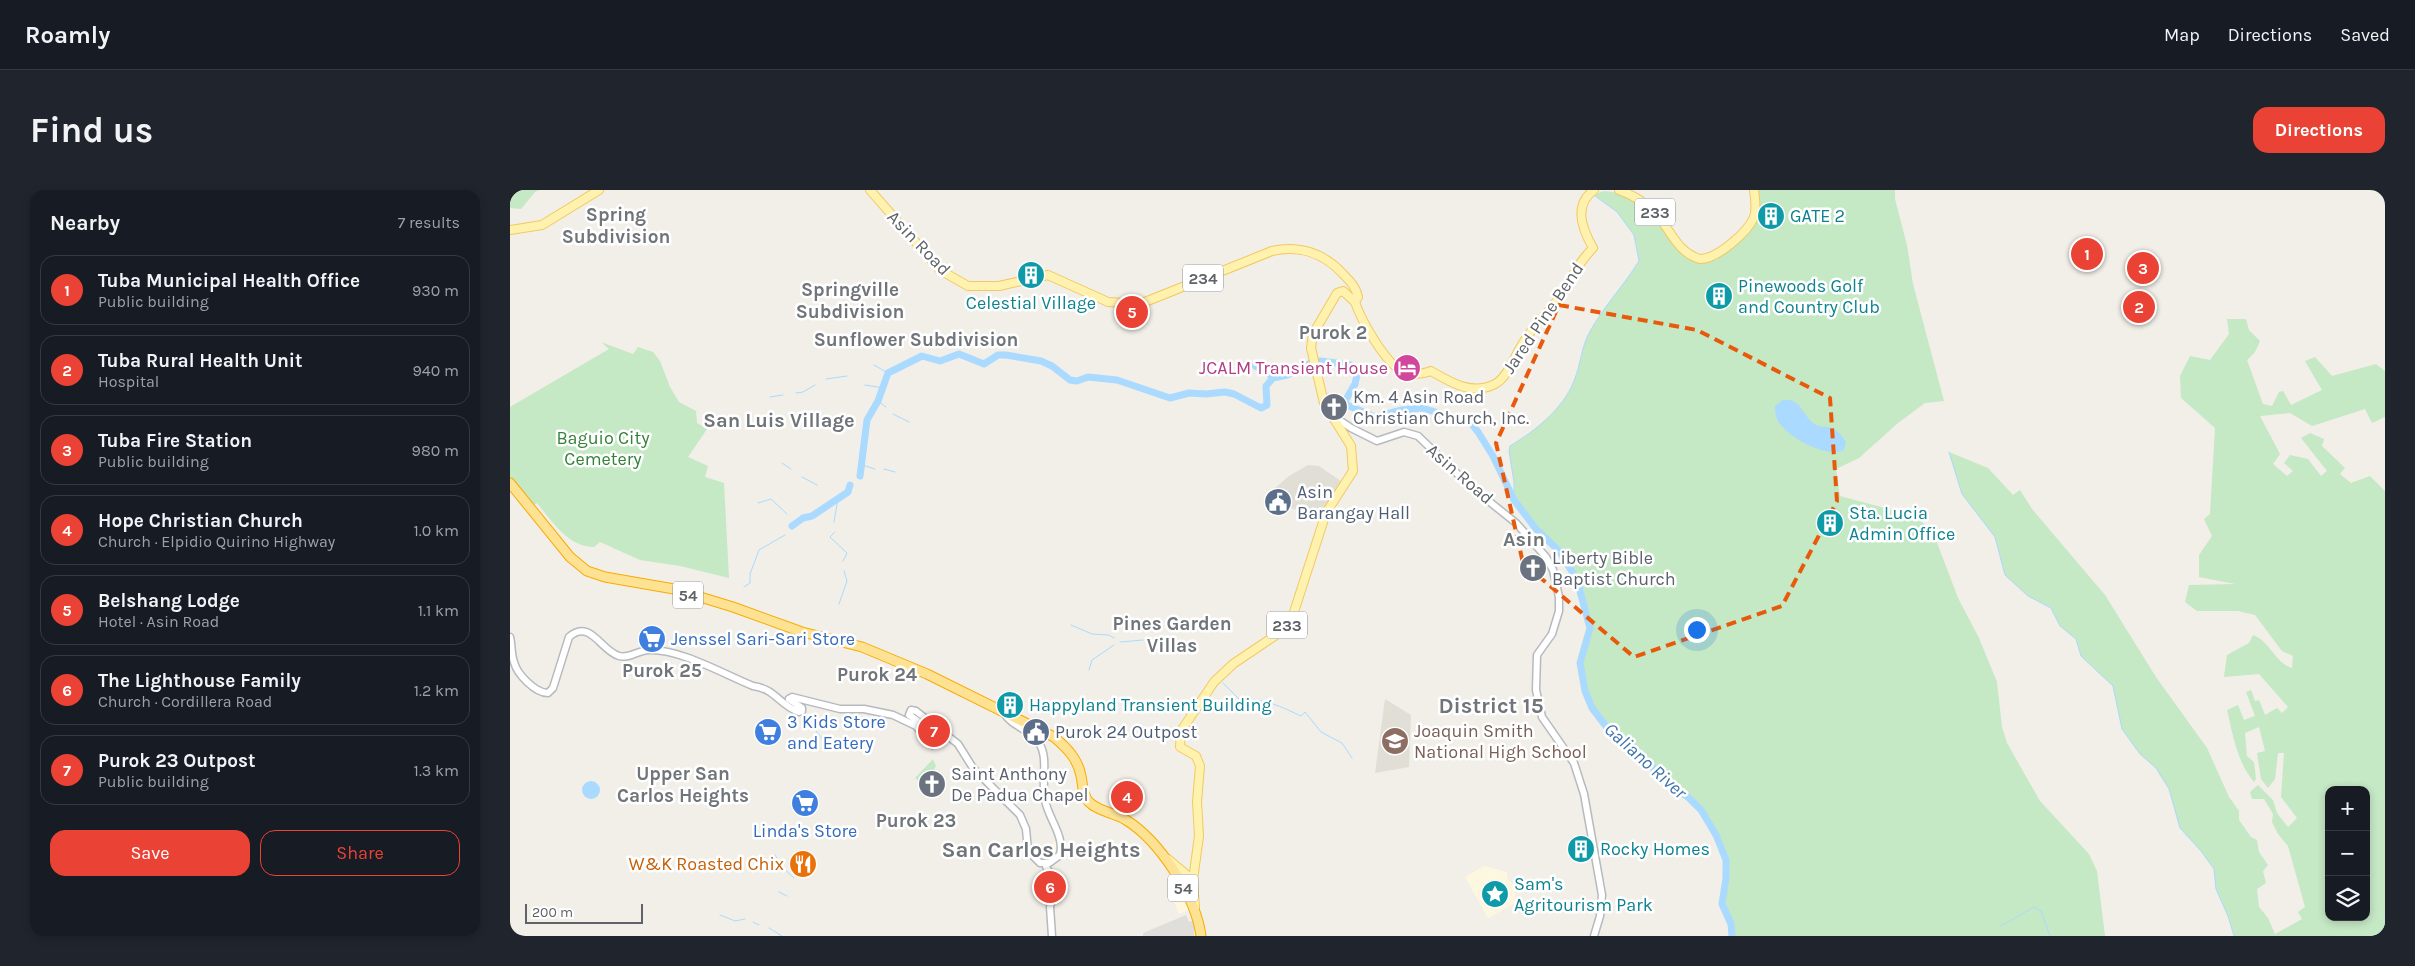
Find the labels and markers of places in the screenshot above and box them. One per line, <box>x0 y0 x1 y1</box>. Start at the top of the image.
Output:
building icon: GATE 2 <box>1756 201 1786 231</box>
place label: GATE 2 <box>1790 205 1845 227</box>
pin: 1 <box>2071 235 2103 273</box>
pin: 3 <box>2127 249 2159 287</box>
building icon: Celestial Village <box>1016 260 1046 290</box>
place label: Pinewoods Golf and Country Club <box>1738 275 1880 318</box>
building icon: Pinewoods Golf and Country Club <box>1704 281 1734 311</box>
pin: 2 <box>2123 288 2155 326</box>
place label: Celestial Village <box>966 292 1096 314</box>
pin: 5 <box>1116 293 1148 331</box>
hotel icon: JCALM Transient House <box>1392 353 1422 383</box>
place label: JCALM Transient House <box>1199 357 1388 379</box>
place label: Km. 4 Asin Road Christian Church, Inc. <box>1353 386 1529 429</box>
church icon: Km. 4 Asin Road Christian Church, Inc. <box>1319 392 1349 422</box>
place label: Asin Barangay Hall <box>1297 481 1410 524</box>
public building icon: Asin Barangay Hall <box>1263 487 1293 517</box>
place label: Sta. Lucia Admin Office <box>1849 502 1955 545</box>
building icon: Sta. Lucia Admin Office <box>1815 508 1845 538</box>
place label: Liberty Bible Baptist Church <box>1552 547 1676 590</box>
church icon: Liberty Bible Baptist Church <box>1518 553 1548 583</box>
supermarket icon: Jenssel Sari-Sari Store <box>637 624 667 654</box>
place label: Jenssel Sari-Sari Store <box>671 628 855 650</box>
building icon: Happyland Transient Building <box>995 690 1025 720</box>
place label: Happyland Transient Building <box>1029 694 1272 716</box>
place label: 3 Kids Store and Eatery <box>787 711 886 754</box>
pin: 7 <box>918 712 950 750</box>
supermarket icon: 3 Kids Store and Eatery <box>753 717 783 747</box>
public building icon: Purok 24 Outpost <box>1021 717 1051 747</box>
place label: Joaquin Smith National High School <box>1414 720 1587 763</box>
place label: Purok 24 Outpost <box>1055 721 1197 743</box>
school or university icon: Joaquin Smith National High School <box>1380 726 1410 756</box>
place label: Saint Anthony De Padua Chapel <box>951 763 1089 806</box>
church icon: Saint Anthony De Padua Chapel <box>917 769 947 799</box>
pin: 4 <box>1111 778 1143 816</box>
supermarket icon: Linda's Store <box>790 788 820 818</box>
place label: Linda's Store <box>753 820 857 842</box>
building icon: Rocky Homes <box>1566 834 1596 864</box>
place label: Rocky Homes <box>1600 838 1710 860</box>
restaurant icon: W&K Roasted Chix <box>788 849 818 879</box>
place label: W&K Roasted Chix <box>629 853 784 875</box>
pin: 6 <box>1034 868 1066 906</box>
place label: Sam's Agritourism Park <box>1514 873 1653 916</box>
place icon: Sam's Agritourism Park <box>1480 879 1510 909</box>

